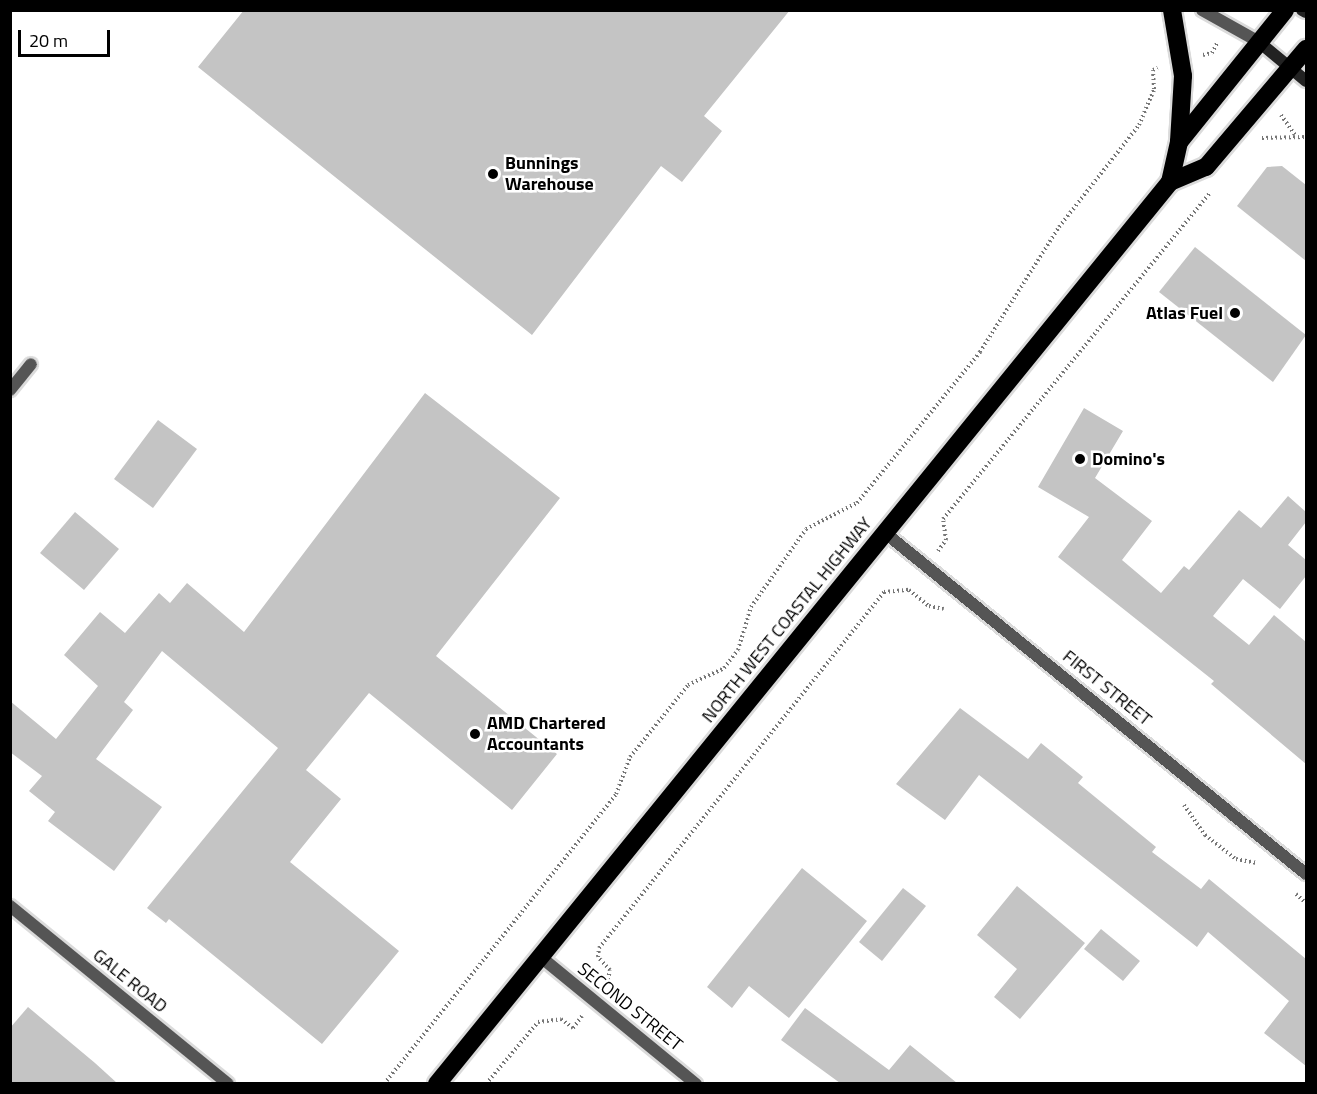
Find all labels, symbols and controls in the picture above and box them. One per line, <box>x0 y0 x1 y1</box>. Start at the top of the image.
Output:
scale bar <box>21 18 112 56</box>
text: 20 m <box>29 27 68 54</box>
place label: Bunnings Warehouse <box>505 153 594 195</box>
marker: Bunnings Warehouse <box>486 167 500 181</box>
place label: Atlas Fuel <box>1146 302 1223 324</box>
marker: Atlas Fuel <box>1228 306 1242 320</box>
place label: Domino's <box>1092 448 1165 470</box>
marker: Domino's <box>1073 452 1087 466</box>
street label: NORTH WEST COASTAL HIGHWAY <box>697 513 877 727</box>
street label: FIRST STREET <box>1058 646 1156 730</box>
place label: AMD Chartered Accountants <box>487 713 606 756</box>
marker: AMD Chartered Accountants <box>468 727 482 741</box>
street label: GALE ROAD <box>88 944 172 1018</box>
street label: SECOND STREET <box>573 958 687 1056</box>

